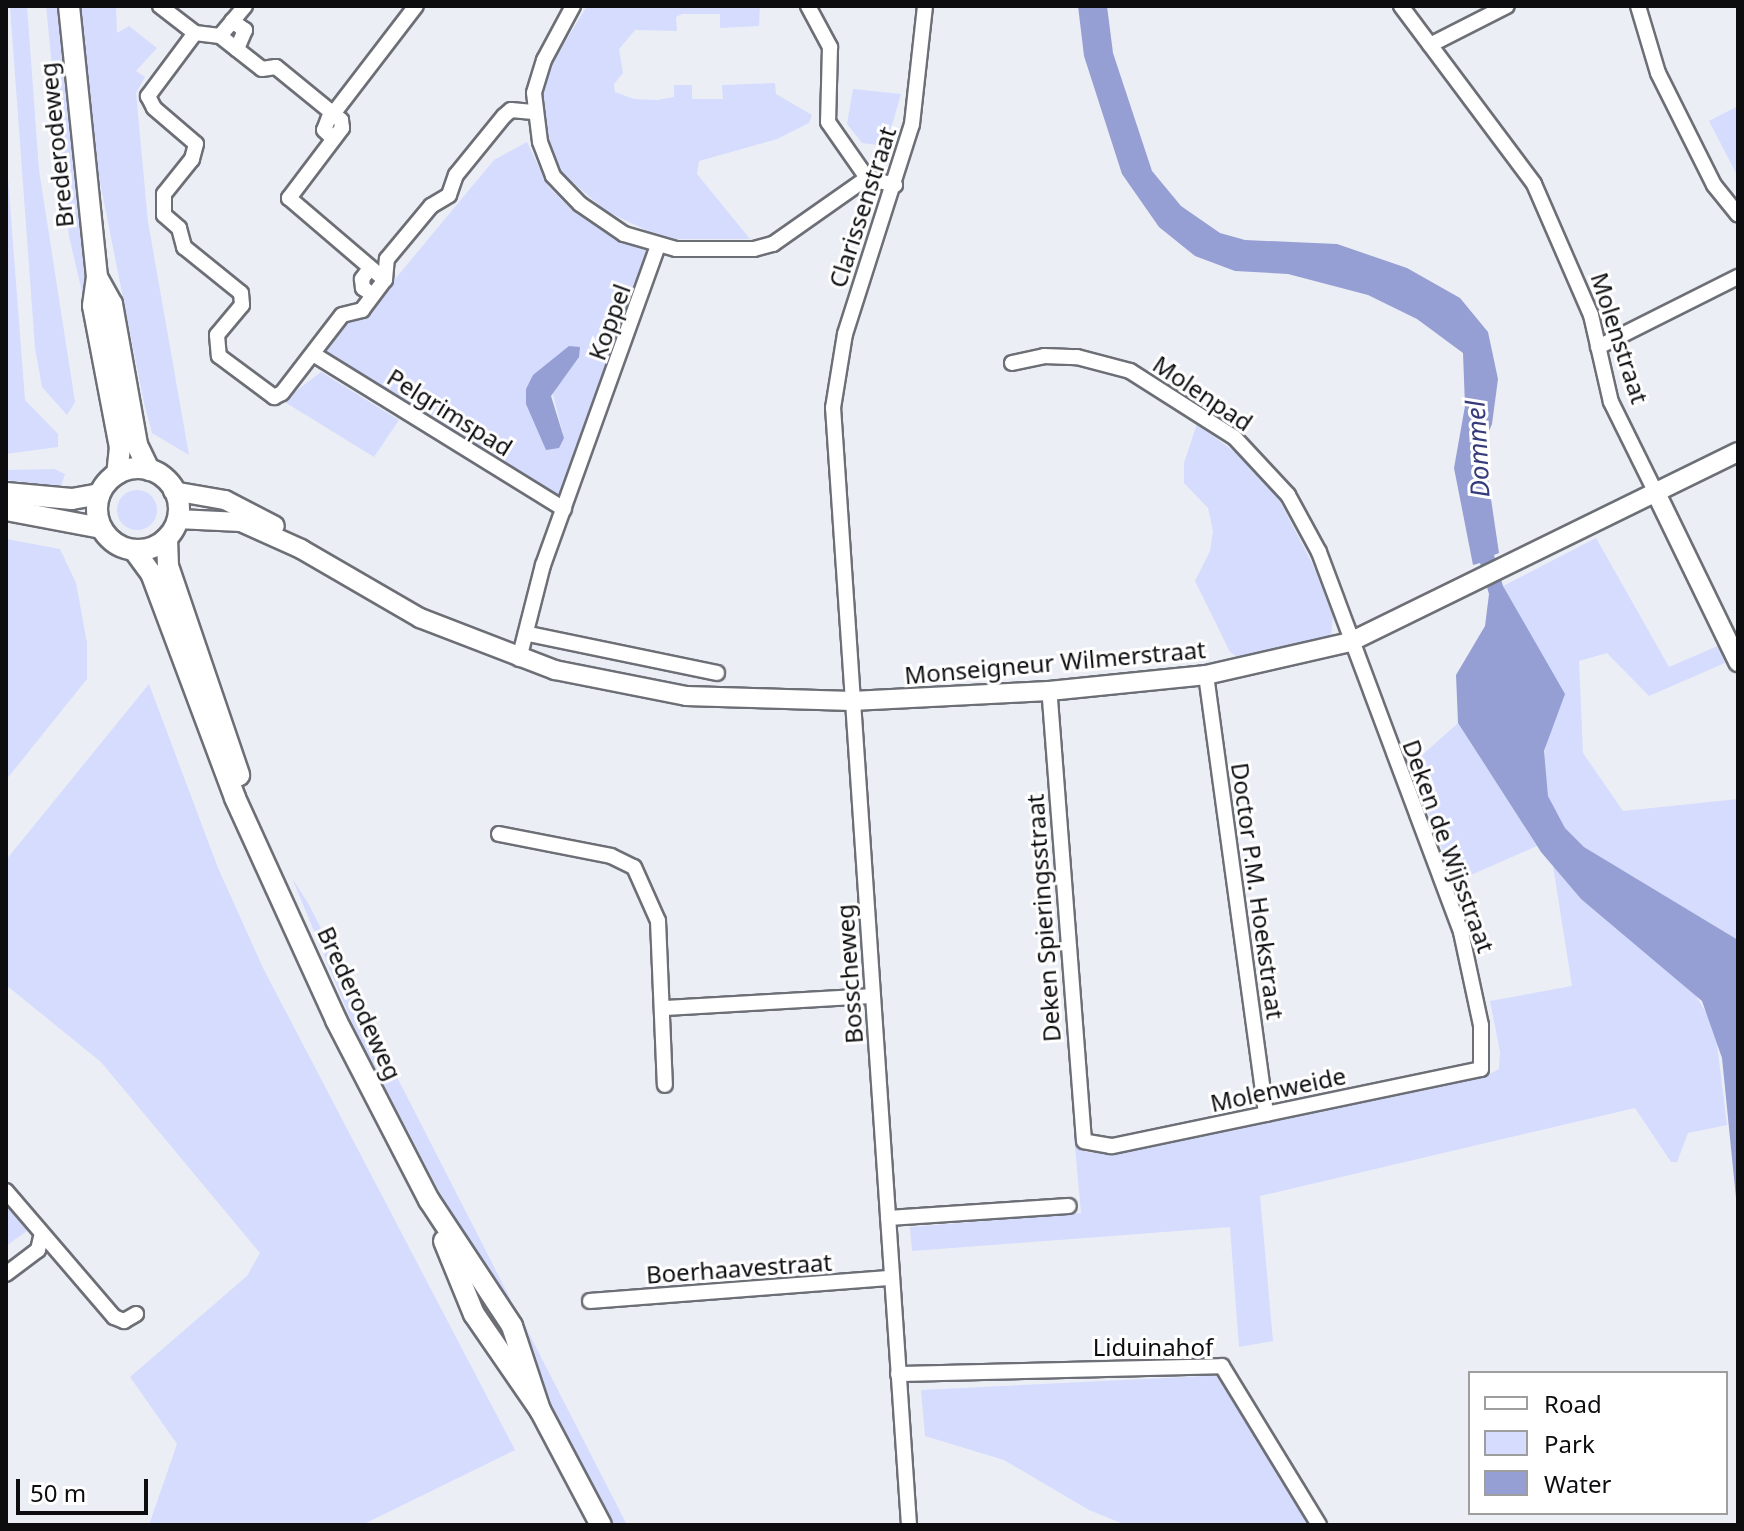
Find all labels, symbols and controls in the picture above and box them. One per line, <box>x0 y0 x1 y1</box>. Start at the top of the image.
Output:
street label: Brederodeweg <box>33 61 79 229</box>
street label: Clarissenstraat <box>822 123 902 291</box>
street label: Molenstraat <box>1585 269 1655 407</box>
street label: Koppel <box>582 280 636 364</box>
street label: Molenpad <box>1148 349 1258 437</box>
street label: Pelgrimspad <box>382 362 518 462</box>
water label: Dommel <box>1460 400 1496 498</box>
street label: Monseigneur Wilmerstraat <box>903 634 1207 690</box>
street label: Deken de Wijsstraat <box>1397 736 1501 956</box>
street label: Doctor P.M. Hoekstraat <box>1226 761 1290 1021</box>
street label: Deken Spieringsstraat <box>1020 793 1066 1043</box>
street label: Bosscheweg <box>830 903 868 1045</box>
street label: Brederodeweg <box>312 922 408 1084</box>
street label: Molenweide <box>1208 1061 1348 1117</box>
street label: Boerhaavestraat <box>645 1247 833 1289</box>
street label: Liduinahof <box>1093 1333 1213 1361</box>
legend <box>1468 1371 1728 1515</box>
text: Road <box>1544 1387 1602 1420</box>
text: Park <box>1544 1427 1595 1460</box>
scale bar <box>20 1463 152 1513</box>
text: Water <box>1544 1467 1611 1500</box>
text: 50 m <box>30 1476 86 1509</box>

